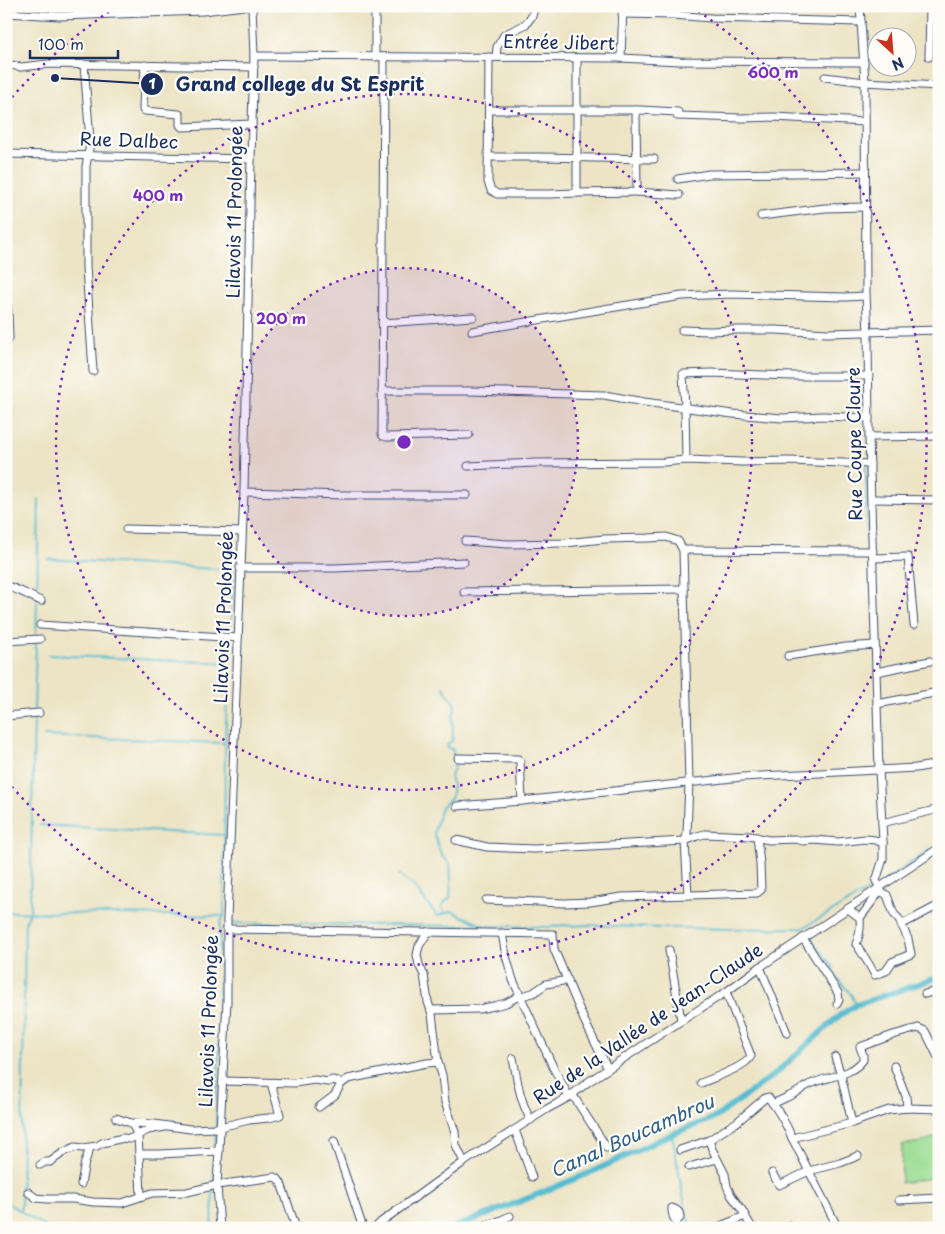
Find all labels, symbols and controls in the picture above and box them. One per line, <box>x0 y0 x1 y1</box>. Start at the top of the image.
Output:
street label: Entrée Jibert <box>503 27 615 56</box>
scale bar <box>30 28 118 60</box>
north arrow <box>868 28 918 78</box>
text: 100 m <box>38 32 84 55</box>
text: N <box>888 52 908 76</box>
text: 600 m <box>747 60 799 83</box>
callout: Grand college du St Esprit <box>139 67 435 101</box>
text: Grand college du St Esprit <box>176 69 424 97</box>
text: 1 <box>148 71 156 94</box>
street label: Rue Dalbec <box>79 124 179 155</box>
street label: Lilavois 11 Prolongée <box>218 125 249 299</box>
text: 400 m <box>133 183 183 206</box>
text: 200 m <box>256 306 306 329</box>
street label: Rue Coupe Cloure <box>839 367 868 521</box>
centre of rings <box>395 433 413 451</box>
street label: Lilavois 11 Prolongée <box>206 530 239 704</box>
street label: Lilavois 11 Prolongée <box>191 934 224 1108</box>
street label: Rue de la Vallée de Jean-Claude <box>527 935 768 1110</box>
water label: Canal Boucambrou <box>545 1086 720 1184</box>

